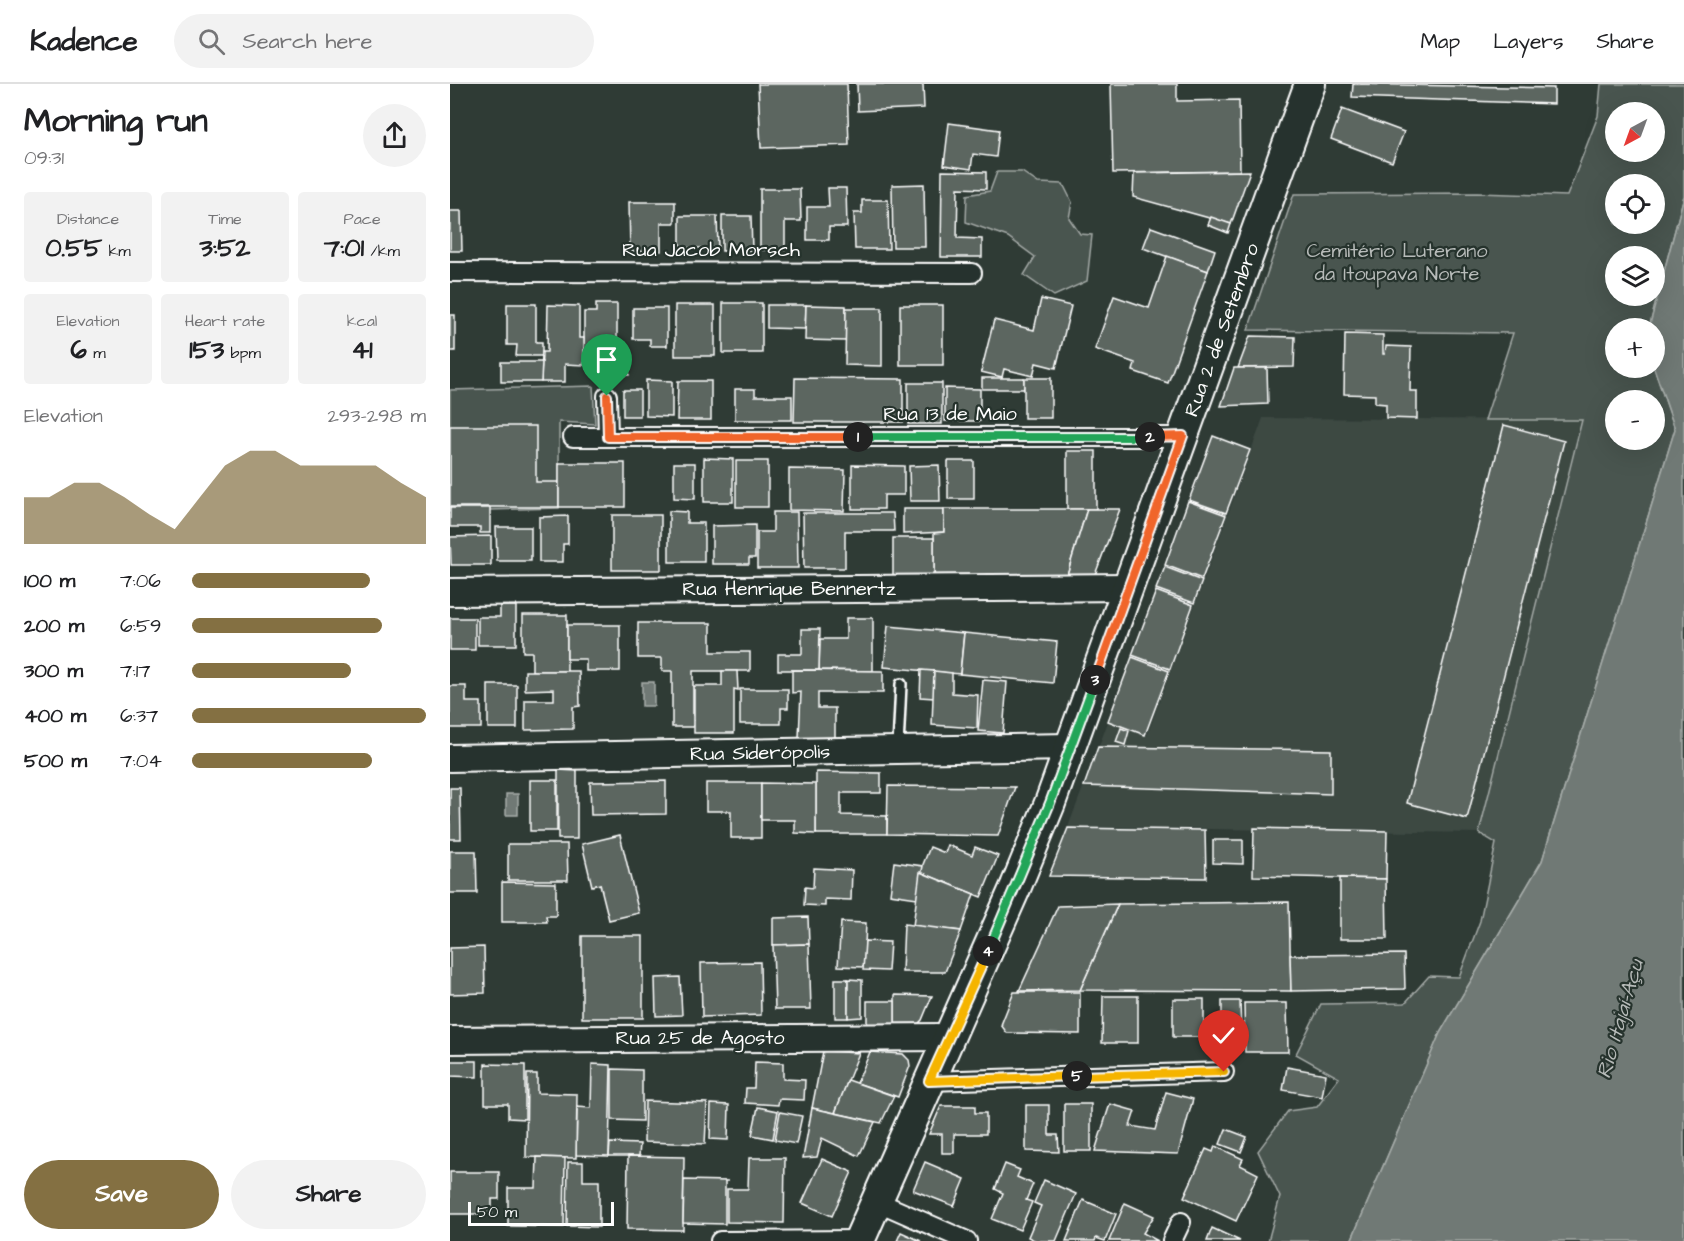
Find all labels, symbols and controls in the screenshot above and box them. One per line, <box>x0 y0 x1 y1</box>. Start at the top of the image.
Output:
search box <box>174 14 594 68</box>
text: Kadence <box>30 22 138 61</box>
icon: search <box>195 25 228 58</box>
text: Search here <box>243 26 372 57</box>
text: Map <box>1420 27 1460 56</box>
text: Layers <box>1493 27 1563 56</box>
text: Share <box>1596 27 1654 56</box>
text: Morning run <box>24 98 208 144</box>
north arrow <box>1605 102 1665 162</box>
map controls <box>1605 102 1665 450</box>
button: share <box>363 104 426 167</box>
text: 09:31 <box>24 144 64 172</box>
button: locate <box>1605 174 1665 234</box>
text: Distance <box>57 208 119 230</box>
text: Time <box>208 208 242 230</box>
text: Pace <box>343 208 381 230</box>
text: 0.55 <box>45 230 102 266</box>
text: 3:52 <box>200 230 250 266</box>
text: 7:01 <box>324 230 364 266</box>
street label: Rua Jacob Morsch <box>622 236 800 264</box>
park label: Cemitério Luterano da Itoupava Norte <box>1306 237 1488 288</box>
street label: Rua 2 de Setembro <box>1178 239 1266 421</box>
text: km <box>102 240 131 262</box>
text: /km <box>364 240 400 262</box>
button: layers <box>1605 246 1665 306</box>
text: Elevation <box>57 310 119 332</box>
text: Heart rate <box>185 310 265 332</box>
text: kcal <box>347 310 377 332</box>
button: + <box>1605 318 1665 378</box>
text: 6 <box>70 332 87 368</box>
text: 153 <box>189 332 224 368</box>
text: 41 <box>351 332 373 368</box>
pin <box>581 334 632 396</box>
text: m <box>87 342 106 364</box>
text: bpm <box>224 342 261 364</box>
icon: arrive <box>590 343 623 376</box>
button: − <box>1605 390 1665 450</box>
street label: Rua 13 de Maio <box>883 400 1017 428</box>
text: Elevation <box>24 402 103 430</box>
text: 293–298 m <box>327 402 426 430</box>
pin: 1 <box>843 422 873 452</box>
pin: 2 <box>1135 422 1165 452</box>
text: 1 <box>857 426 859 448</box>
text: 2 <box>1145 426 1155 448</box>
text: 100 m <box>24 567 75 595</box>
text: 7:06 <box>120 567 161 595</box>
street label: Rua Henrique Bennertz <box>682 575 896 603</box>
text: 200 m <box>24 612 84 640</box>
text: 6:59 <box>120 612 161 640</box>
text: 300 m <box>24 657 83 685</box>
text: 7:17 <box>120 657 151 685</box>
pin: 3 <box>1080 665 1110 695</box>
text: 3 <box>1091 669 1099 691</box>
text: 400 m <box>24 702 86 730</box>
text: 6:37 <box>120 702 158 730</box>
street label: Rua Siderópolis <box>690 738 830 768</box>
text: 500 m <box>24 747 87 775</box>
text: 7:04 <box>120 747 162 775</box>
pin: 4 <box>973 936 1003 966</box>
text: 4 <box>983 940 993 962</box>
water label: Rio Itajaí-Açu <box>1589 955 1651 1082</box>
pin <box>1198 1010 1249 1072</box>
icon: check <box>1207 1019 1240 1052</box>
street label: Rua 25 de Agosto <box>615 1024 785 1053</box>
pin: 5 <box>1062 1061 1092 1091</box>
text: 5 <box>1071 1065 1083 1087</box>
button: Save <box>24 1160 219 1229</box>
button: Share <box>231 1160 426 1229</box>
scale bar <box>468 1199 614 1226</box>
text: 50 m <box>477 1201 517 1223</box>

